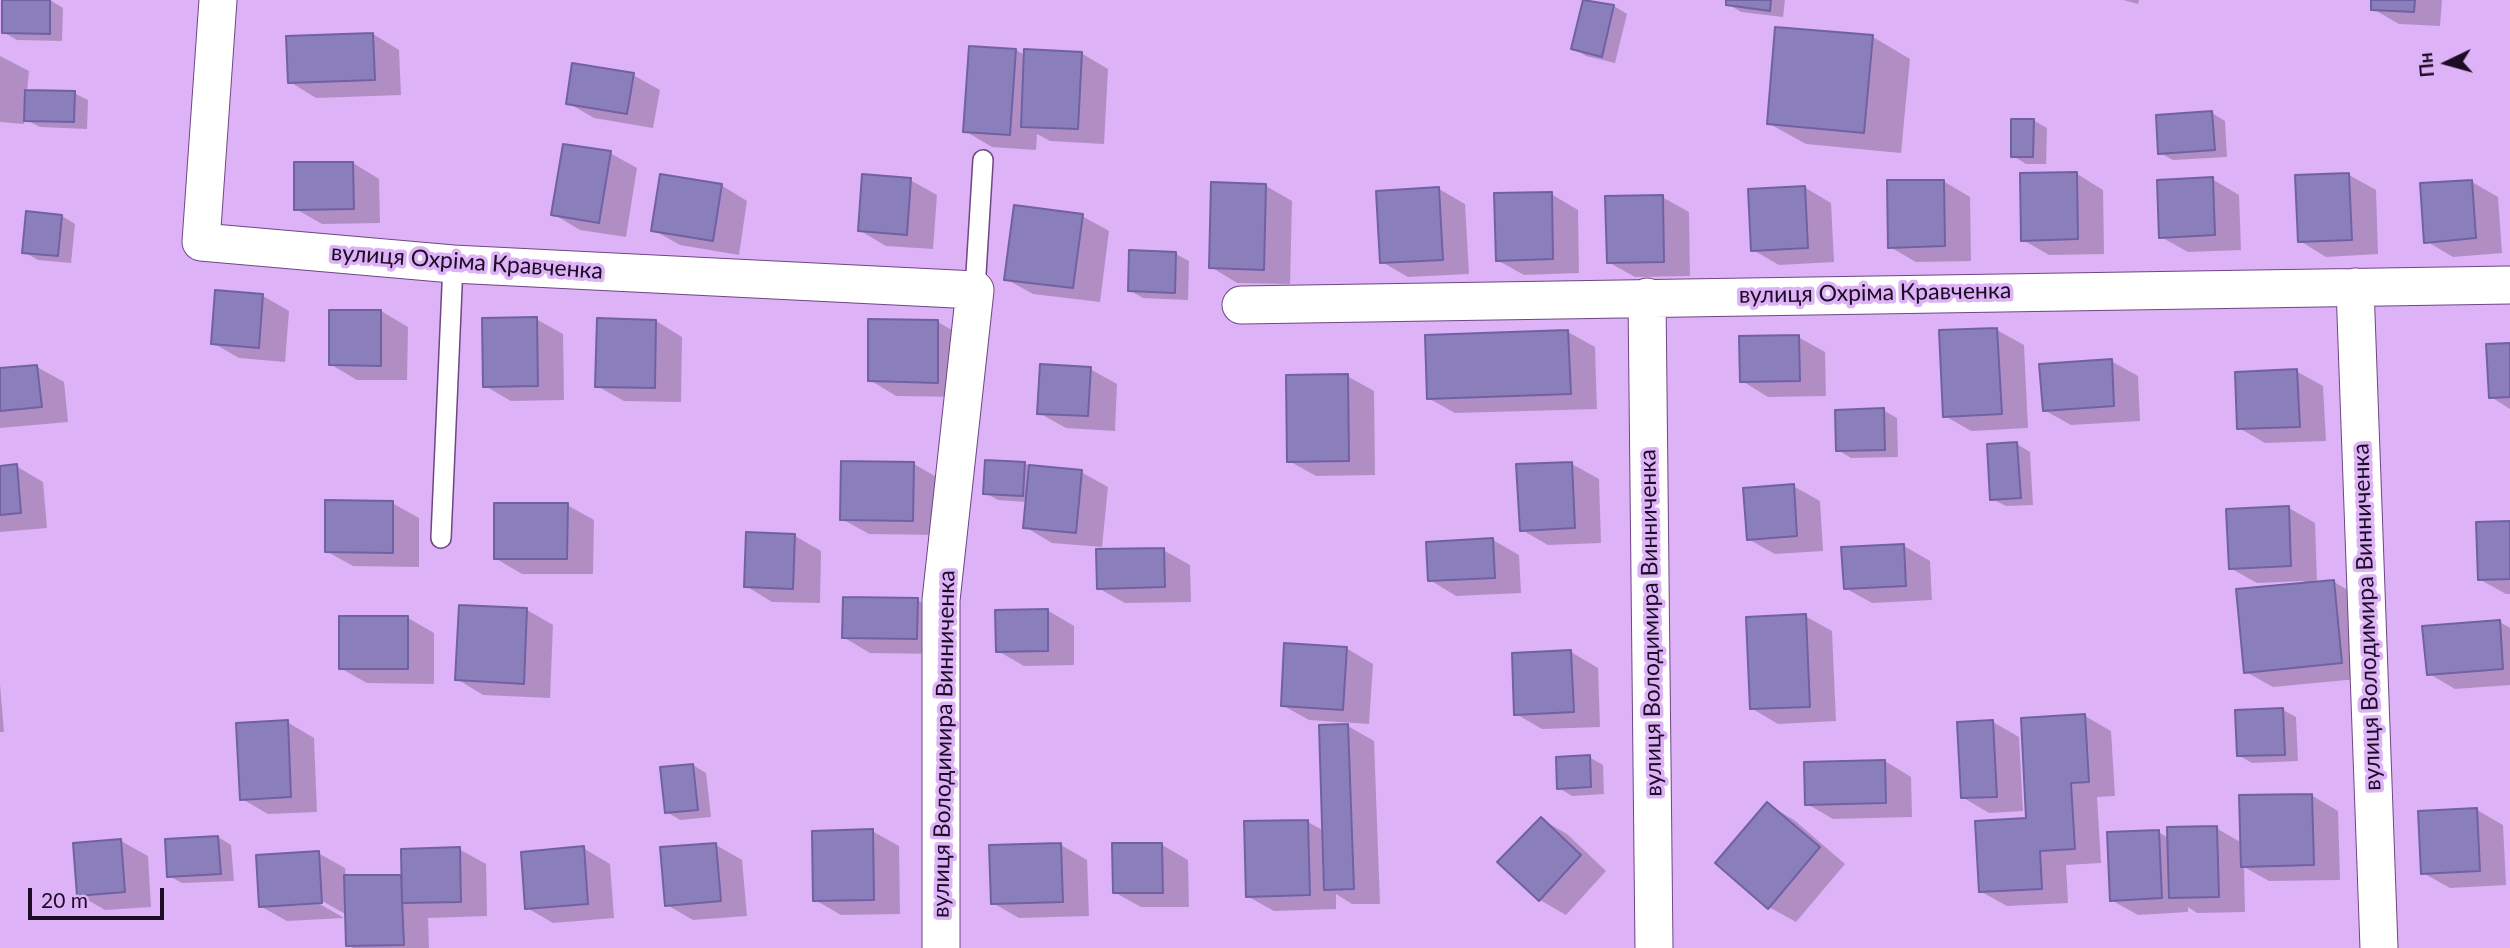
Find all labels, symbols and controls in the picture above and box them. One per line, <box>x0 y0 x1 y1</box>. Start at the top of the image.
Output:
north arrow <box>2412 28 2482 98</box>
text: Пн <box>2413 51 2438 78</box>
street label: вулиця Охріма Кравченка <box>330 239 604 285</box>
street label: вулиця Охріма Кравченка <box>1739 277 2011 309</box>
street label: вулиця Володимира Винниченка <box>2347 443 2387 791</box>
street label: вулиця Володимира Винниченка <box>1634 449 1668 797</box>
street label: вулиця Володимира Винниченка <box>927 570 961 918</box>
scale bar <box>32 874 168 918</box>
text: 20 m <box>41 887 88 912</box>

